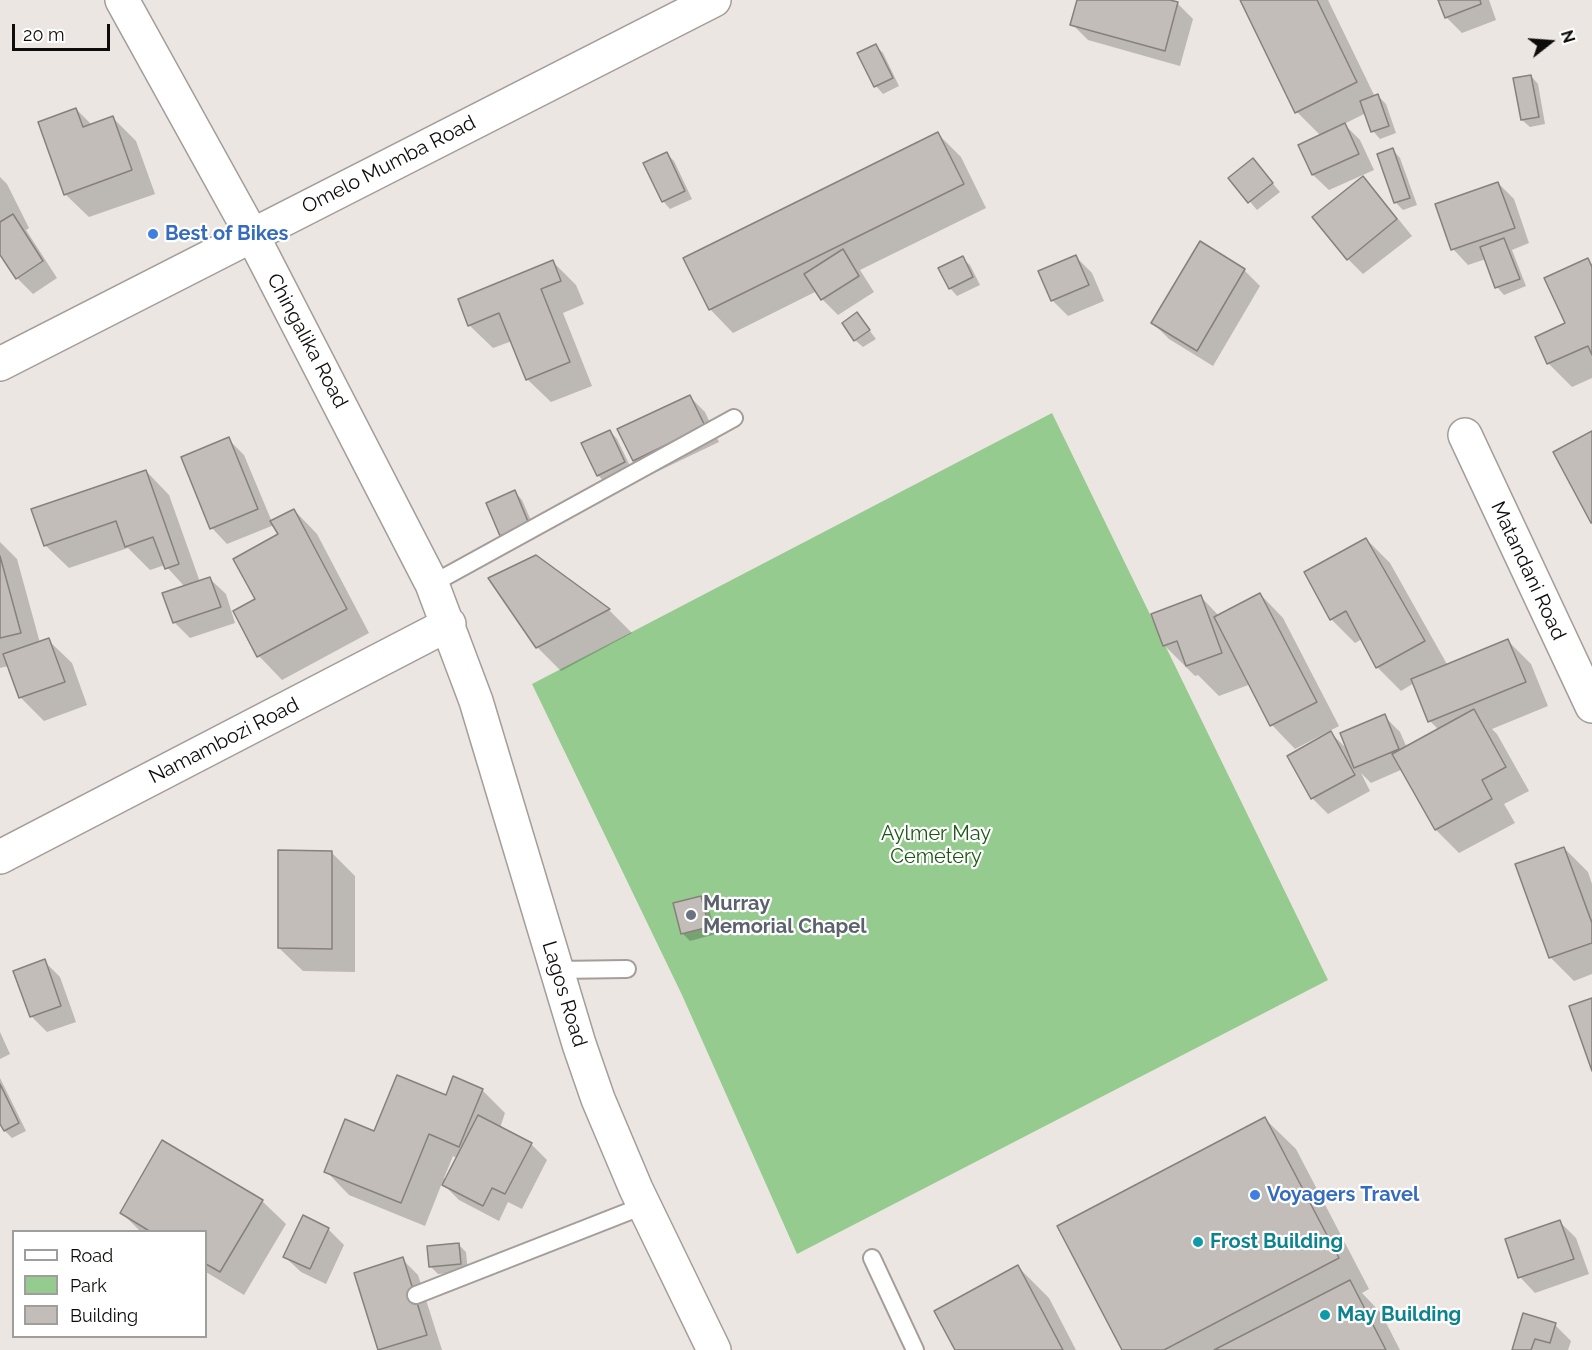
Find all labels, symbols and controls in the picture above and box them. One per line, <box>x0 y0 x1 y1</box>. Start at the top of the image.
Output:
scale bar <box>15 12 112 50</box>
north arrow <box>1520 12 1580 72</box>
text: 20 m <box>23 24 65 45</box>
text: N <box>1557 28 1579 45</box>
street label: Omelo Mumba Road <box>298 111 480 219</box>
place label: Best of Bikes <box>165 222 288 246</box>
marker: Best of Bikes <box>146 227 160 241</box>
street label: Chingalika Road <box>261 270 353 412</box>
street label: Matandani Road <box>1485 498 1571 644</box>
street label: Namambozi Road <box>145 693 303 789</box>
park label: Aylmer May Cemetery <box>881 822 991 869</box>
place label: Murray Memorial Chapel <box>703 892 867 939</box>
marker: Murray Memorial Chapel <box>684 908 698 922</box>
street label: Lagos Road <box>537 938 591 1050</box>
place label: Voyagers Travel <box>1267 1183 1419 1207</box>
marker: Voyagers Travel <box>1248 1188 1262 1202</box>
legend <box>12 1230 207 1338</box>
place label: Frost Building <box>1210 1230 1343 1254</box>
marker: Frost Building <box>1191 1235 1205 1249</box>
text: Road <box>70 1245 113 1266</box>
text: Park <box>70 1275 107 1296</box>
place label: May Building <box>1337 1303 1461 1327</box>
text: Building <box>70 1305 138 1326</box>
marker: May Building <box>1318 1308 1332 1322</box>

